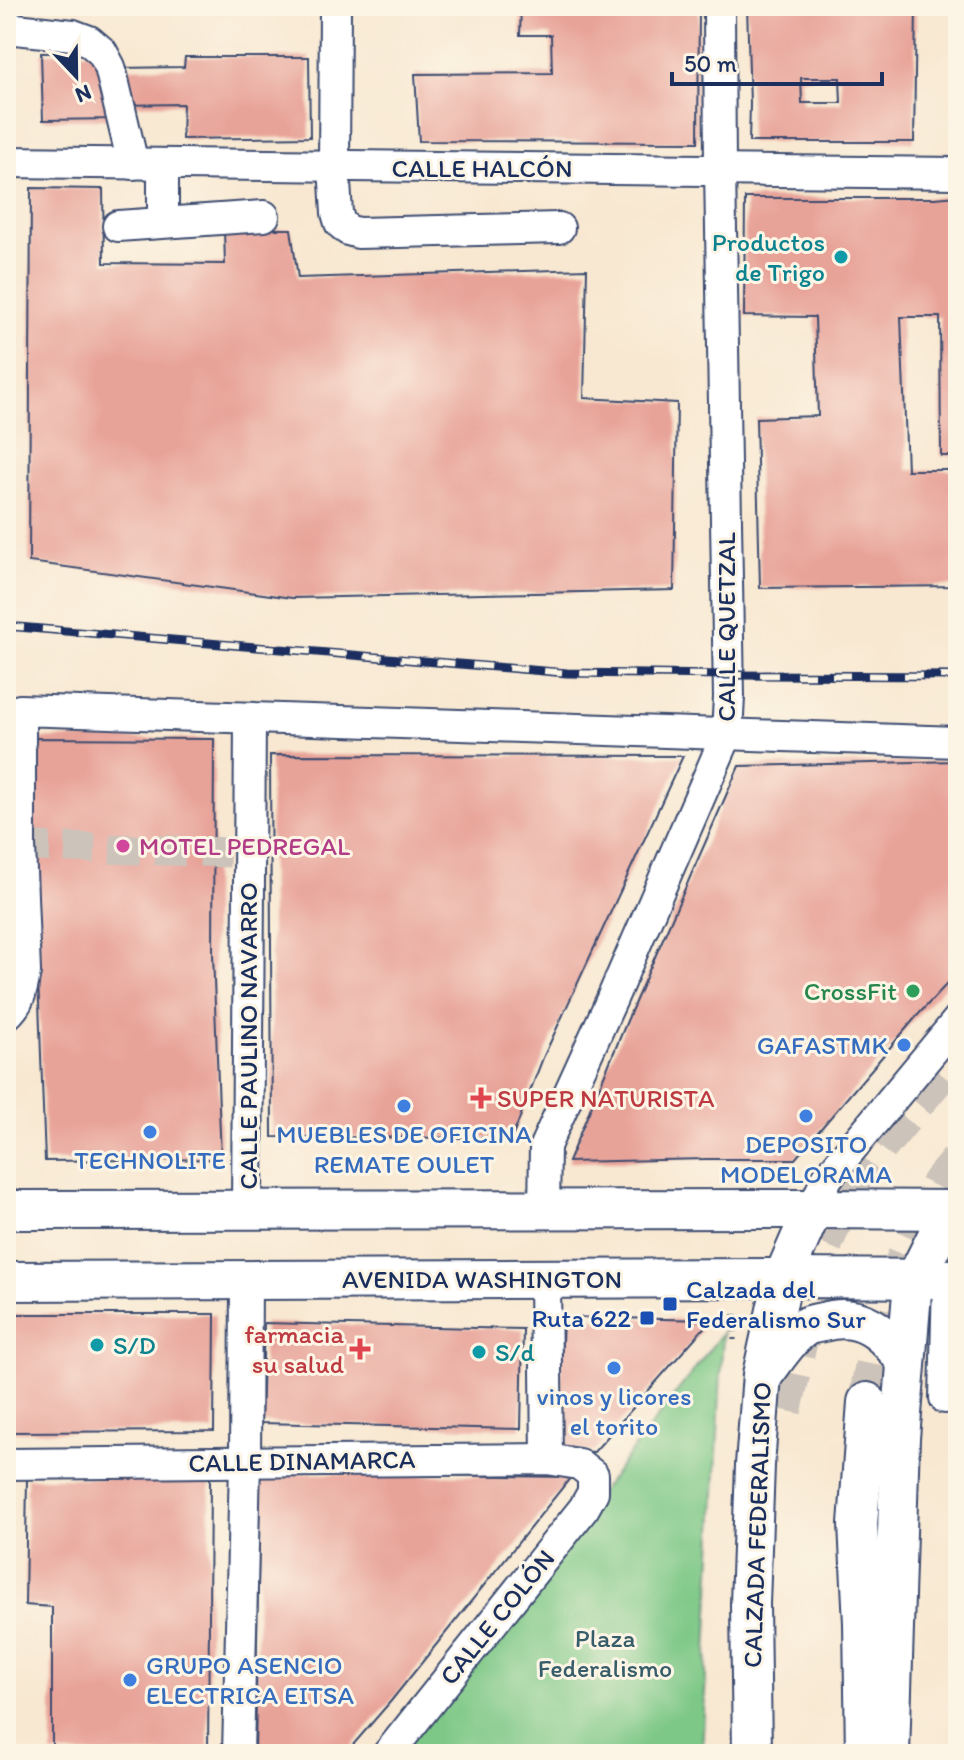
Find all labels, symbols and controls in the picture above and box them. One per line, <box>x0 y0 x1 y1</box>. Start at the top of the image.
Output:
north arrow <box>36 36 116 116</box>
scale bar <box>672 36 882 86</box>
text: 50 m <box>684 49 737 78</box>
text: N <box>71 79 95 109</box>
street label: CALLE HALCÓN <box>392 152 572 184</box>
place label: Productos de Trigo <box>712 226 825 288</box>
marker: Productos de Trigo <box>832 248 850 266</box>
street label: CALLE QUETZAL <box>710 532 742 722</box>
place label: MOTEL PEDREGAL <box>139 830 350 862</box>
marker: MOTEL PEDREGAL <box>114 837 132 855</box>
street label: CALLE PAULINO NAVARRO <box>232 882 264 1190</box>
place label: CrossFit <box>804 975 897 1007</box>
marker: CrossFit <box>904 982 922 1000</box>
place label: GAFASTMK <box>757 1029 888 1061</box>
marker: GAFASTMK <box>895 1036 913 1054</box>
place label: SUPER NATURISTA <box>497 1082 715 1114</box>
marker: SUPER NATURISTA <box>472 1089 490 1107</box>
marker: MUEBLES DE OFICINA REMATE OULET <box>395 1097 413 1115</box>
marker: DEPOSITO MODELORAMA <box>797 1107 815 1125</box>
place label: MUEBLES DE OFICINA REMATE OULET <box>276 1118 532 1180</box>
marker: TECHNOLITE <box>141 1123 159 1141</box>
place label: DEPOSITO MODELORAMA <box>720 1128 892 1190</box>
place label: TECHNOLITE <box>74 1144 226 1176</box>
street label: AVENIDA WASHINGTON <box>342 1263 622 1295</box>
place label: Calzada del Federalismo Sur <box>686 1273 867 1335</box>
marker: Calzada del Federalismo Sur <box>661 1295 679 1313</box>
place label: Ruta 622 <box>531 1302 631 1334</box>
marker: Ruta 622 <box>638 1309 656 1327</box>
place label: farmacia su salud <box>244 1318 345 1380</box>
place label: S/D <box>113 1329 156 1361</box>
marker: S/D <box>88 1336 106 1354</box>
place label: S/d <box>495 1336 536 1368</box>
marker: farmacia su salud <box>351 1340 369 1358</box>
marker: S/d <box>470 1343 488 1361</box>
marker: vinos y licores el torito <box>605 1359 623 1377</box>
place label: vinos y licores el torito <box>536 1380 692 1442</box>
street label: CALZADA FEDERALISMO <box>736 1381 778 1669</box>
street label: CALLE DINAMARCA <box>188 1443 416 1479</box>
street label: CALLE COLÓN <box>433 1543 561 1691</box>
park label: Plaza Federalismo <box>538 1622 672 1684</box>
place label: GRUPO ASENCIO ELECTRICA EITSA <box>146 1649 354 1711</box>
marker: GRUPO ASENCIO ELECTRICA EITSA <box>121 1671 139 1689</box>

